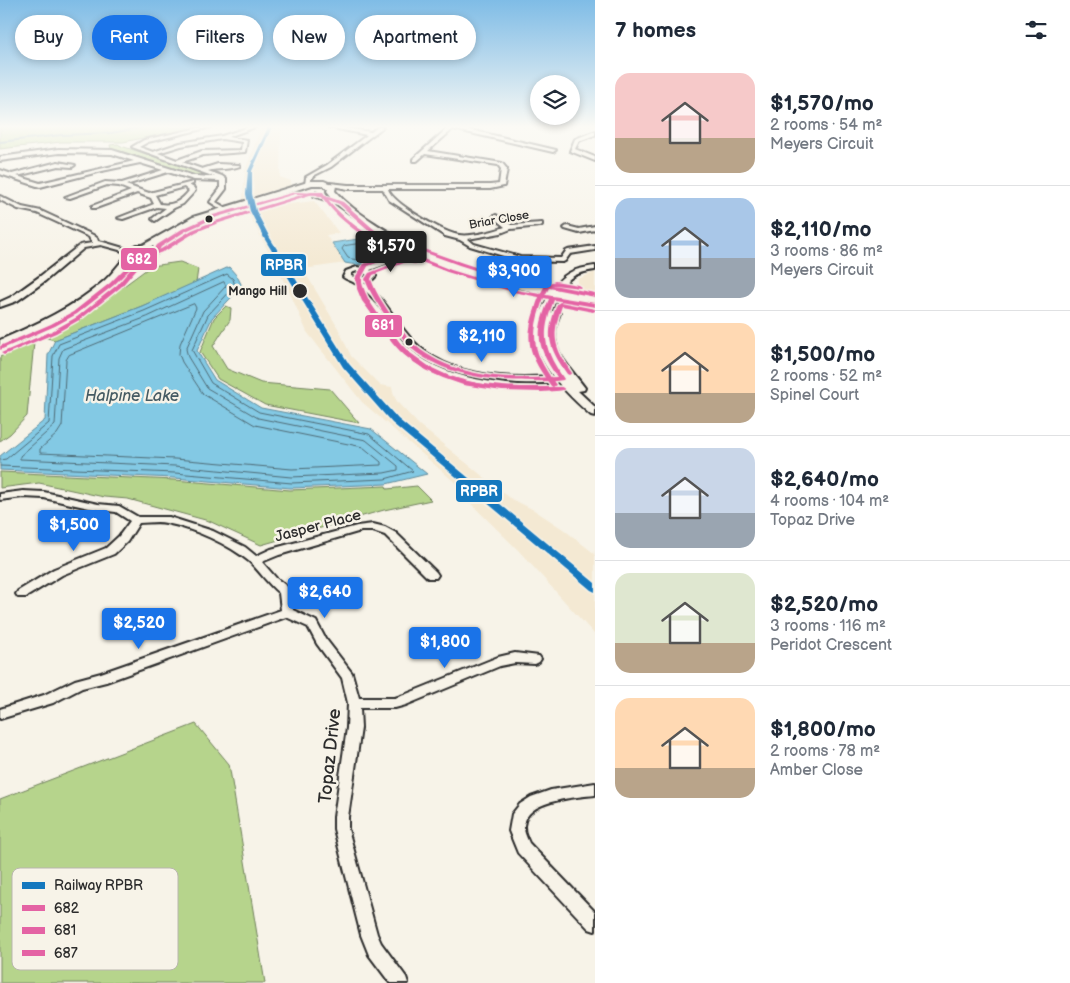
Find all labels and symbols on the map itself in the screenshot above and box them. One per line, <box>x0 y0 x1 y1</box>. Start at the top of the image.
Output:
street label: Briar Close <box>468 207 530 233</box>
unlabelled marker <box>204 214 214 224</box>
pin: $1,570 <box>350 230 432 273</box>
line badge: 682 <box>120 247 158 271</box>
text: 682 <box>126 251 152 268</box>
line badge: RPBR <box>260 253 307 277</box>
pin: $3,900 <box>473 256 555 298</box>
text: RPBR <box>265 257 303 274</box>
marker: Mango Hill <box>291 282 309 300</box>
place label: Mango Hill <box>228 284 287 299</box>
line badge: 681 <box>364 314 403 338</box>
text: 681 <box>372 317 394 334</box>
pin: $2,110 <box>441 320 523 363</box>
unlabelled marker <box>404 337 414 347</box>
water label: Halpine Lake <box>85 387 179 406</box>
line badge: RPBR <box>455 479 503 503</box>
text: RPBR <box>460 483 498 500</box>
street label: Jasper Place <box>273 505 363 547</box>
pin: $1,500 <box>33 510 115 552</box>
pin: $2,640 <box>284 576 366 619</box>
pin: $2,520 <box>98 608 180 650</box>
pin: $1,800 <box>404 626 486 669</box>
street label: Topaz Drive <box>315 707 345 805</box>
legend <box>12 868 178 970</box>
text: Railway RPBR <box>54 877 143 894</box>
text: 682 <box>54 900 80 917</box>
text: 681 <box>54 922 76 939</box>
text: 687 <box>54 945 78 962</box>

